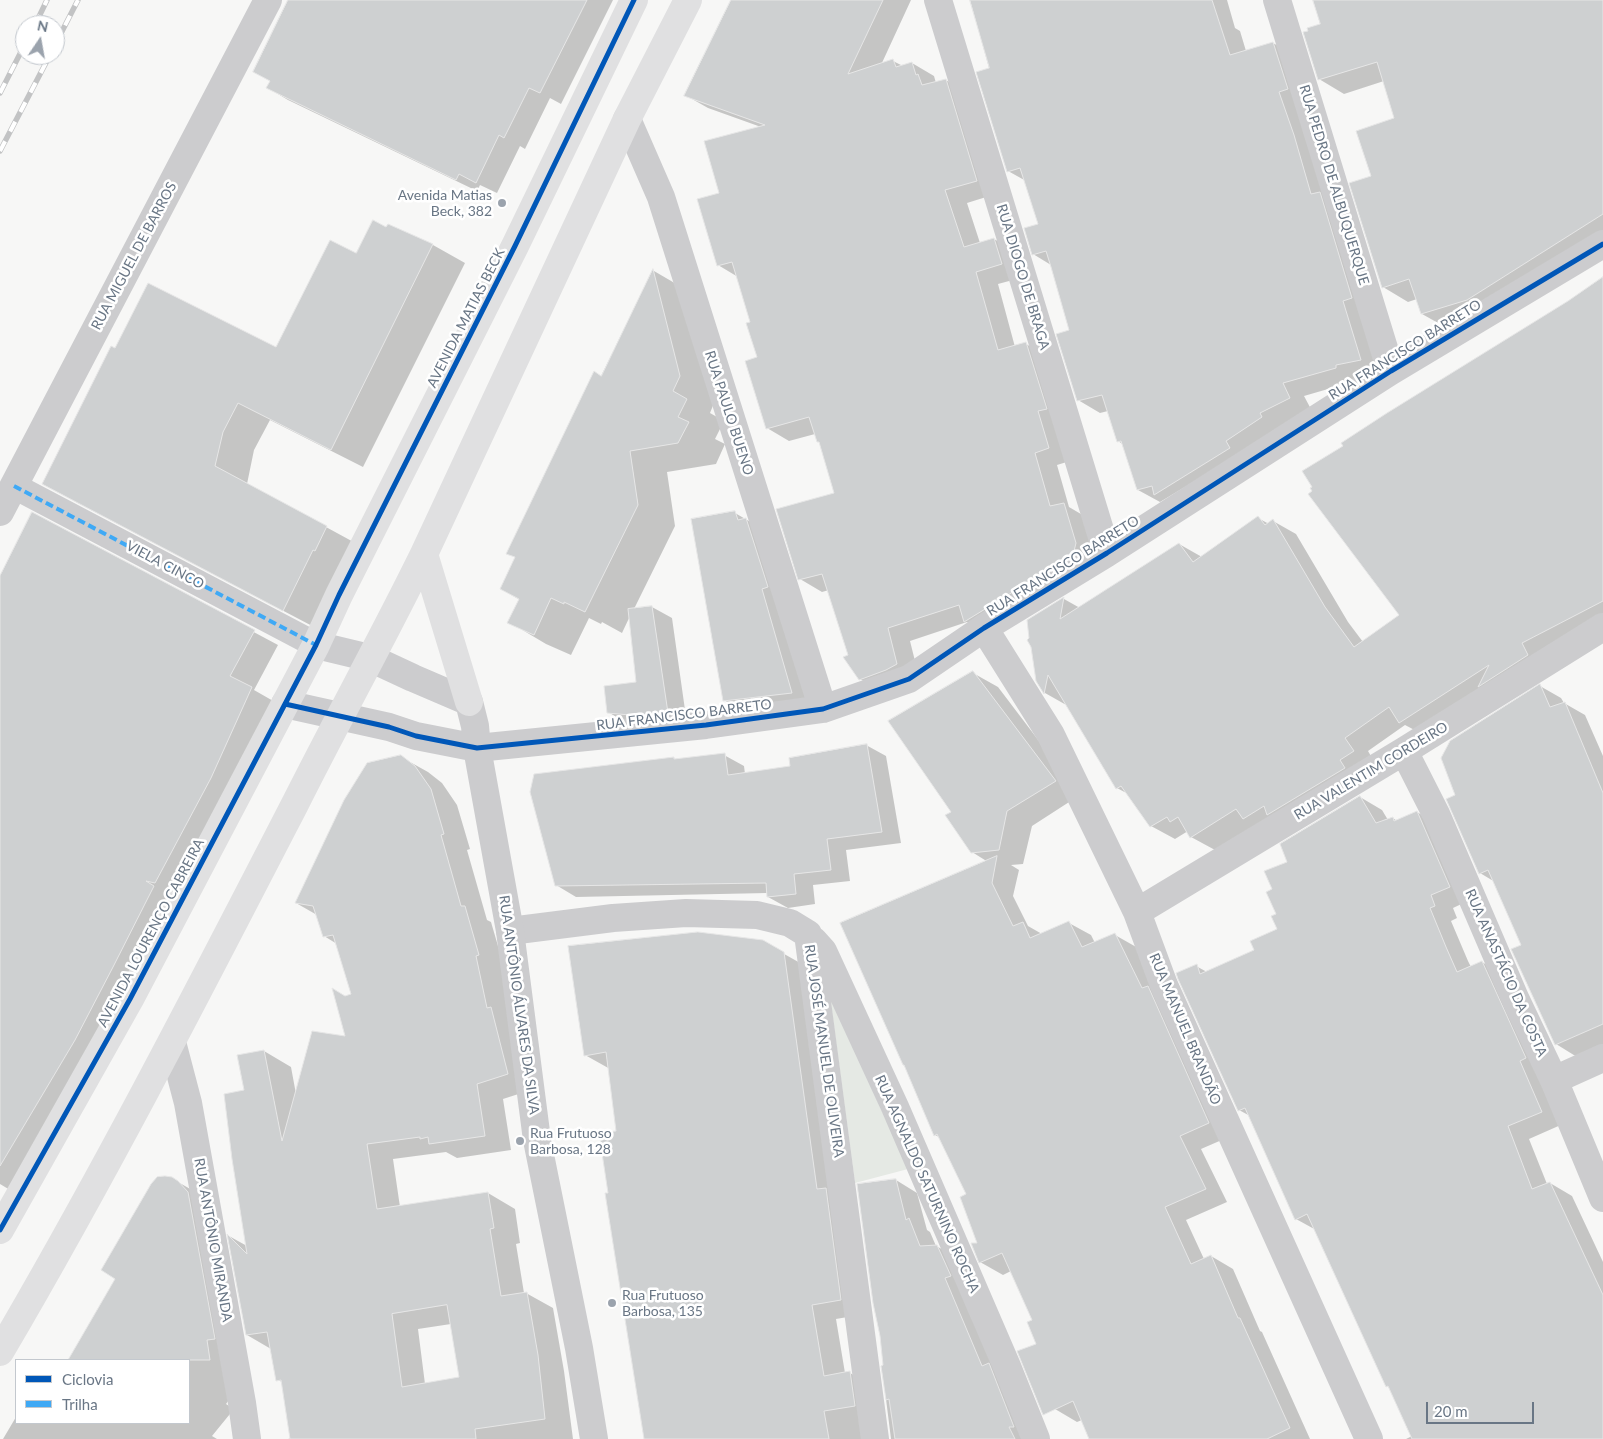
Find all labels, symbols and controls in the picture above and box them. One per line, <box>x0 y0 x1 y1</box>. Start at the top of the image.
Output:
north arrow <box>15 15 65 65</box>
text: N <box>36 16 50 35</box>
street label: RUA PEDRO DE ALBUQUERQUE <box>1295 83 1373 287</box>
street label: RUA MIGUEL DE BARROS <box>88 179 180 333</box>
place label: Avenida Matias Beck, 382 <box>398 187 492 220</box>
marker: Avenida Matias Beck, 382 <box>496 197 508 209</box>
street label: RUA DIOGO DE BRAGA <box>993 202 1053 352</box>
street label: AVENIDA MATIAS BECK <box>424 245 508 391</box>
street label: RUA FRANCISCO BARRETO <box>1326 296 1484 404</box>
street label: RUA PAULO BUENO <box>701 349 757 477</box>
street label: RUA FRANCISCO BARRETO <box>984 512 1142 620</box>
street label: VIELA CINCO <box>123 537 207 593</box>
street label: RUA FRANCISCO BARRETO <box>595 696 773 734</box>
street label: RUA VALENTIM CORDEIRO <box>1291 718 1451 824</box>
street label: AVENIDA LOURENÇO CABREIRA <box>94 836 208 1030</box>
street label: RUA ANASTÁCIO DA COSTA <box>1461 887 1551 1059</box>
street label: RUA ANTÔNIO ÁLVARES DA SILVA <box>495 894 543 1116</box>
street label: RUA JOSÉ MANUEL DE OLIVEIRA <box>801 943 847 1159</box>
street label: RUA MANUEL BRANDÃO <box>1145 951 1225 1107</box>
street label: RUA AGNALDO SATURNINO ROCHA <box>871 1072 983 1296</box>
place label: Rua Frutuoso Barbosa, 128 <box>530 1125 612 1158</box>
marker: Rua Frutuoso Barbosa, 128 <box>514 1135 526 1147</box>
street label: RUA ANTÔNIO MIRANDA <box>190 1157 236 1323</box>
place label: Rua Frutuoso Barbosa, 135 <box>622 1287 704 1320</box>
marker: Rua Frutuoso Barbosa, 135 <box>606 1297 618 1309</box>
legend <box>15 1359 190 1424</box>
text: Ciclovia <box>62 1370 113 1388</box>
scale bar <box>1428 1392 1536 1424</box>
text: Trilha <box>62 1395 98 1413</box>
text: 20 m <box>1434 1402 1468 1420</box>

